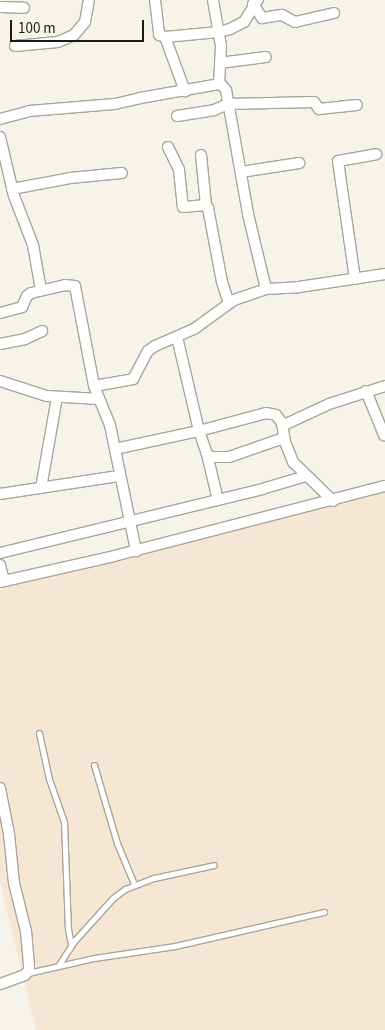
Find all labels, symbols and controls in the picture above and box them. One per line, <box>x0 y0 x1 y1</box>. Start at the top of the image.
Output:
scale bar <box>12 10 146 42</box>
text: 100 m <box>18 18 56 39</box>

